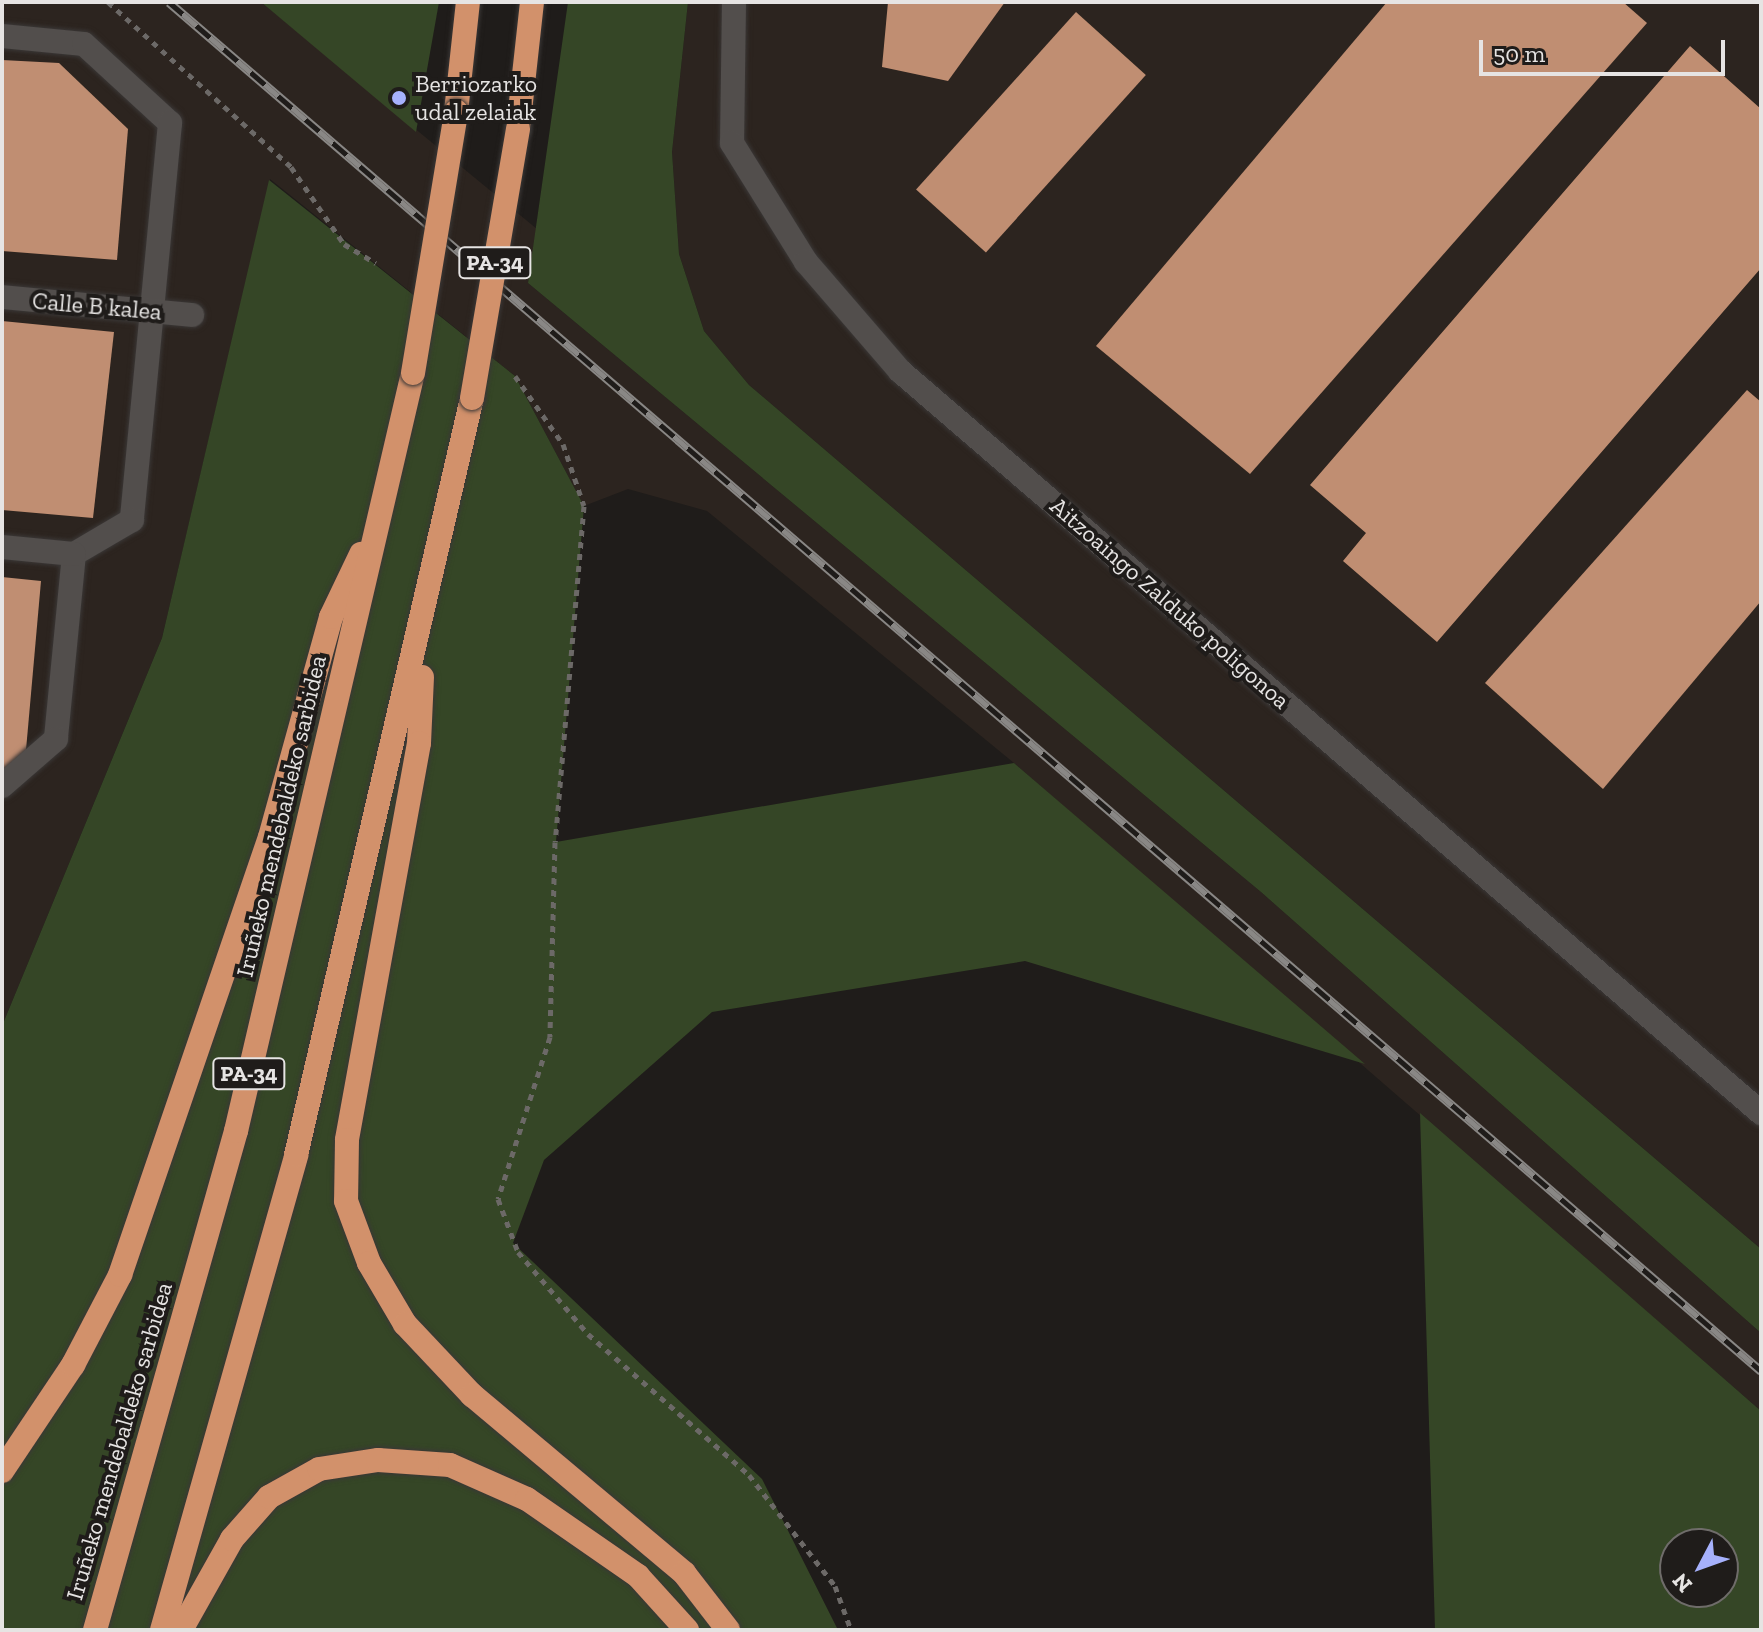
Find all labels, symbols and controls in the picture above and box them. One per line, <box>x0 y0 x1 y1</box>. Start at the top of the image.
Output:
scale bar <box>1483 24 1729 74</box>
text: 50 m <box>1493 39 1545 68</box>
place label: Berriozarko udal zelaiak <box>415 70 537 126</box>
marker: Berriozarko udal zelaiak <box>390 89 408 107</box>
road number: PA-34 <box>457 245 533 281</box>
street label: Calle B kalea <box>31 286 163 326</box>
street label: Aitzoaingo Zalduko poligonoa <box>1044 491 1296 715</box>
street label: Iruñeko mendebaldeko sarbidea <box>230 652 332 980</box>
road number: PA-34 <box>211 1056 287 1092</box>
street label: Iruñeko mendebaldeko sarbidea <box>60 1279 178 1603</box>
north arrow <box>1659 1528 1739 1608</box>
text: N <box>1666 1568 1698 1598</box>

